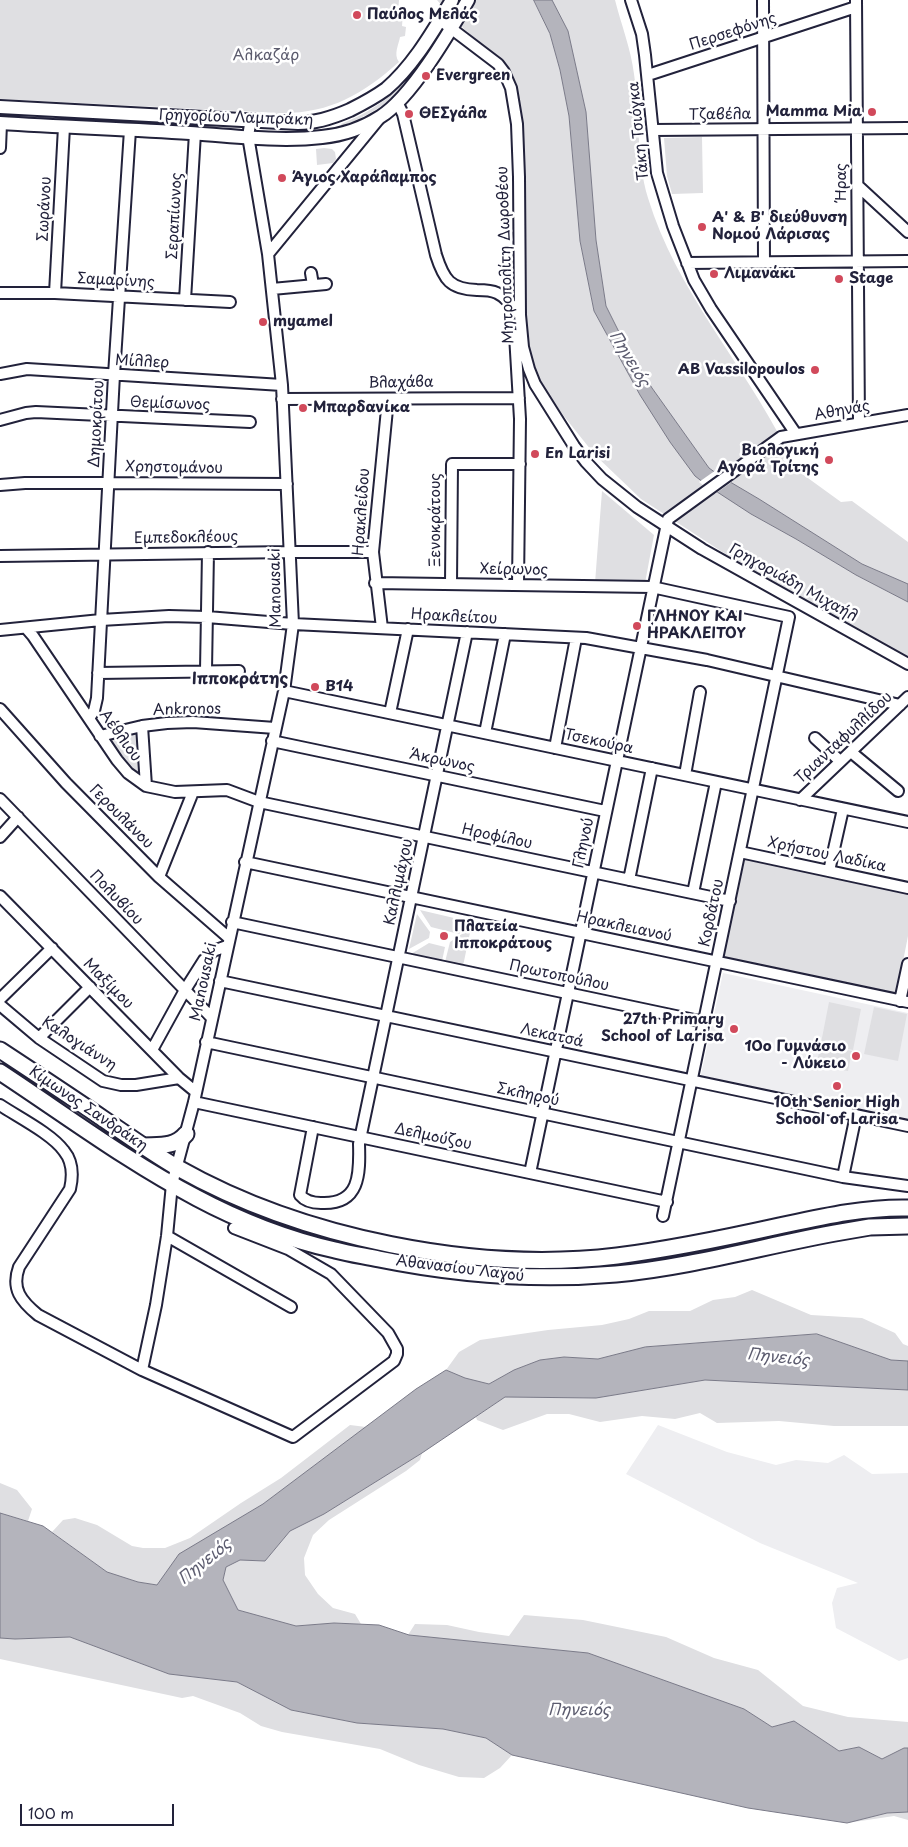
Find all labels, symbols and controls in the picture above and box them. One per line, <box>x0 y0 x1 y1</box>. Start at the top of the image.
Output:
place label: Παύλος Μελάς <box>367 6 478 24</box>
marker: Παύλος Μελάς <box>351 9 363 21</box>
street label: Περσεφόνης <box>687 9 779 55</box>
park label: Αλκαζάρ <box>233 47 299 65</box>
place label: Evergreen <box>436 67 510 85</box>
marker: Evergreen <box>420 70 432 82</box>
street label: Τάκη Τσιόγκα <box>625 81 653 181</box>
place label: Mamma Mia <box>766 103 862 121</box>
place label: ΘΕΣγάλα <box>419 105 487 123</box>
street label: Τζαβέλα <box>689 105 751 125</box>
street label: Γρηγορίου Λαμπράκη <box>158 106 314 130</box>
marker: Mamma Mia <box>866 106 878 118</box>
marker: ΘΕΣγάλα <box>403 108 415 120</box>
street label: Ήρας <box>833 163 851 201</box>
street label: Μητροπολίτη Δωροθέου <box>494 166 518 344</box>
place label: Άγιος Χαράλαμπος <box>292 169 437 187</box>
street label: Σεραπίωνος <box>164 172 186 260</box>
marker: Άγιος Χαράλαμπος <box>276 172 288 184</box>
street label: Σωράνου <box>34 176 56 242</box>
place label: Α' & Β' διεύθυνση Νομού Λάρισας <box>712 209 847 244</box>
marker: Α' & Β' διεύθυνση Νομού Λάρισας <box>696 221 708 233</box>
place label: Λιμανάκι <box>724 265 795 283</box>
marker: Λιμανάκι <box>708 268 720 280</box>
street label: Σαμαρίνης <box>77 270 155 292</box>
place label: Stage <box>849 270 893 288</box>
marker: Stage <box>833 273 845 285</box>
place label: myamel <box>273 313 333 331</box>
marker: myamel <box>257 316 269 328</box>
water label: Πηνειός <box>605 327 653 391</box>
street label: Μίλλερ <box>114 352 170 372</box>
place label: AB Vassilopoulos <box>678 361 805 379</box>
marker: AB Vassilopoulos <box>809 364 821 376</box>
street label: Βλαχάβα <box>368 373 434 393</box>
street label: Δημοκρίτου <box>86 380 108 468</box>
street label: Θεμίσωνος <box>130 394 210 414</box>
street label: Αθηνάς <box>813 397 871 425</box>
place label: Μπαρδανίκα <box>313 399 410 417</box>
marker: Μπαρδανίκα <box>297 402 309 414</box>
place label: Βιολογική Αγορά Τρίτης <box>717 442 819 477</box>
place label: En Larisi <box>545 445 610 463</box>
marker: En Larisi <box>529 448 541 460</box>
marker: Βιολογική Αγορά Τρίτης <box>823 454 835 466</box>
street label: Χρηστομάνου <box>125 458 223 478</box>
street label: Ηρακλείδου <box>350 467 374 557</box>
street label: Ξενοκράτους <box>427 473 445 567</box>
street label: Εμπεδοκλέους <box>134 528 238 548</box>
street label: Γρηγοριάδη Μιχαήλ <box>726 540 860 626</box>
street label: Manousaki <box>266 548 286 628</box>
street label: Χείρωνος <box>480 560 548 580</box>
street label: Ηρακλείτου <box>410 606 498 628</box>
place label: ΓΛΗΝΟΥ ΚΑΙ ΗΡΑΚΛΕΙΤΟΥ <box>647 608 746 643</box>
marker: ΓΛΗΝΟΥ ΚΑΙ ΗΡΑΚΛΕΙΤΟΥ <box>631 620 643 632</box>
district label: Ιπποκράτης <box>192 670 288 690</box>
place label: Β14 <box>325 678 353 696</box>
marker: Β14 <box>309 681 321 693</box>
street label: Τριανταφυλλίδου <box>792 688 896 788</box>
street label: Ankronos <box>153 700 221 720</box>
street label: Αέθλιου <box>95 707 145 765</box>
street label: Τσεκούρα <box>563 726 635 758</box>
street label: Άκρωνος <box>408 745 476 777</box>
street label: Γερουλάνου <box>85 781 157 853</box>
street label: Γληνού <box>570 816 598 870</box>
street label: Ηροφίλου <box>460 821 534 853</box>
street label: Χρήστου Λαδίκα <box>766 834 888 876</box>
street label: Καλλιμάχου <box>381 837 417 927</box>
street label: Πολυβίου <box>86 867 146 929</box>
street label: Κορδάτου <box>696 877 728 949</box>
street label: Ηρακλειανού <box>575 908 673 946</box>
place label: Πλατεία Ιπποκράτους <box>454 918 552 953</box>
marker: Πλατεία Ιπποκράτους <box>438 930 450 942</box>
street label: Manousaki <box>187 941 221 1023</box>
street label: Μαξίμου <box>79 955 137 1013</box>
street label: Πρωτοπούλου <box>507 957 611 995</box>
place label: 27th Primary School of Larisa <box>601 1011 724 1046</box>
street label: Καλογιάννη <box>38 1013 120 1075</box>
street label: Λεκατσά <box>519 1021 585 1051</box>
marker: 27th Primary School of Larisa <box>728 1023 740 1035</box>
place label: 10ο Γυμνάσιο - Λύκειο <box>744 1038 846 1073</box>
marker: 10ο Γυμνάσιο - Λύκειο <box>850 1050 862 1062</box>
street label: Κίμωνος Σανδράκη <box>25 1063 151 1155</box>
street label: Σκληρού <box>495 1080 561 1110</box>
marker: 10th Senior High School of Larisa <box>831 1080 843 1092</box>
place label: 10th Senior High School of Larisa <box>774 1094 900 1129</box>
street label: Δελμούζου <box>393 1120 473 1154</box>
street label: Αθανασίου Λαγού <box>395 1252 525 1286</box>
water label: Πηνειός <box>746 1345 810 1371</box>
water label: Πηνειός <box>175 1535 235 1589</box>
water label: Πηνειός <box>548 1701 610 1721</box>
scale bar <box>22 1794 176 1826</box>
text: 100 m <box>28 1801 74 1824</box>

